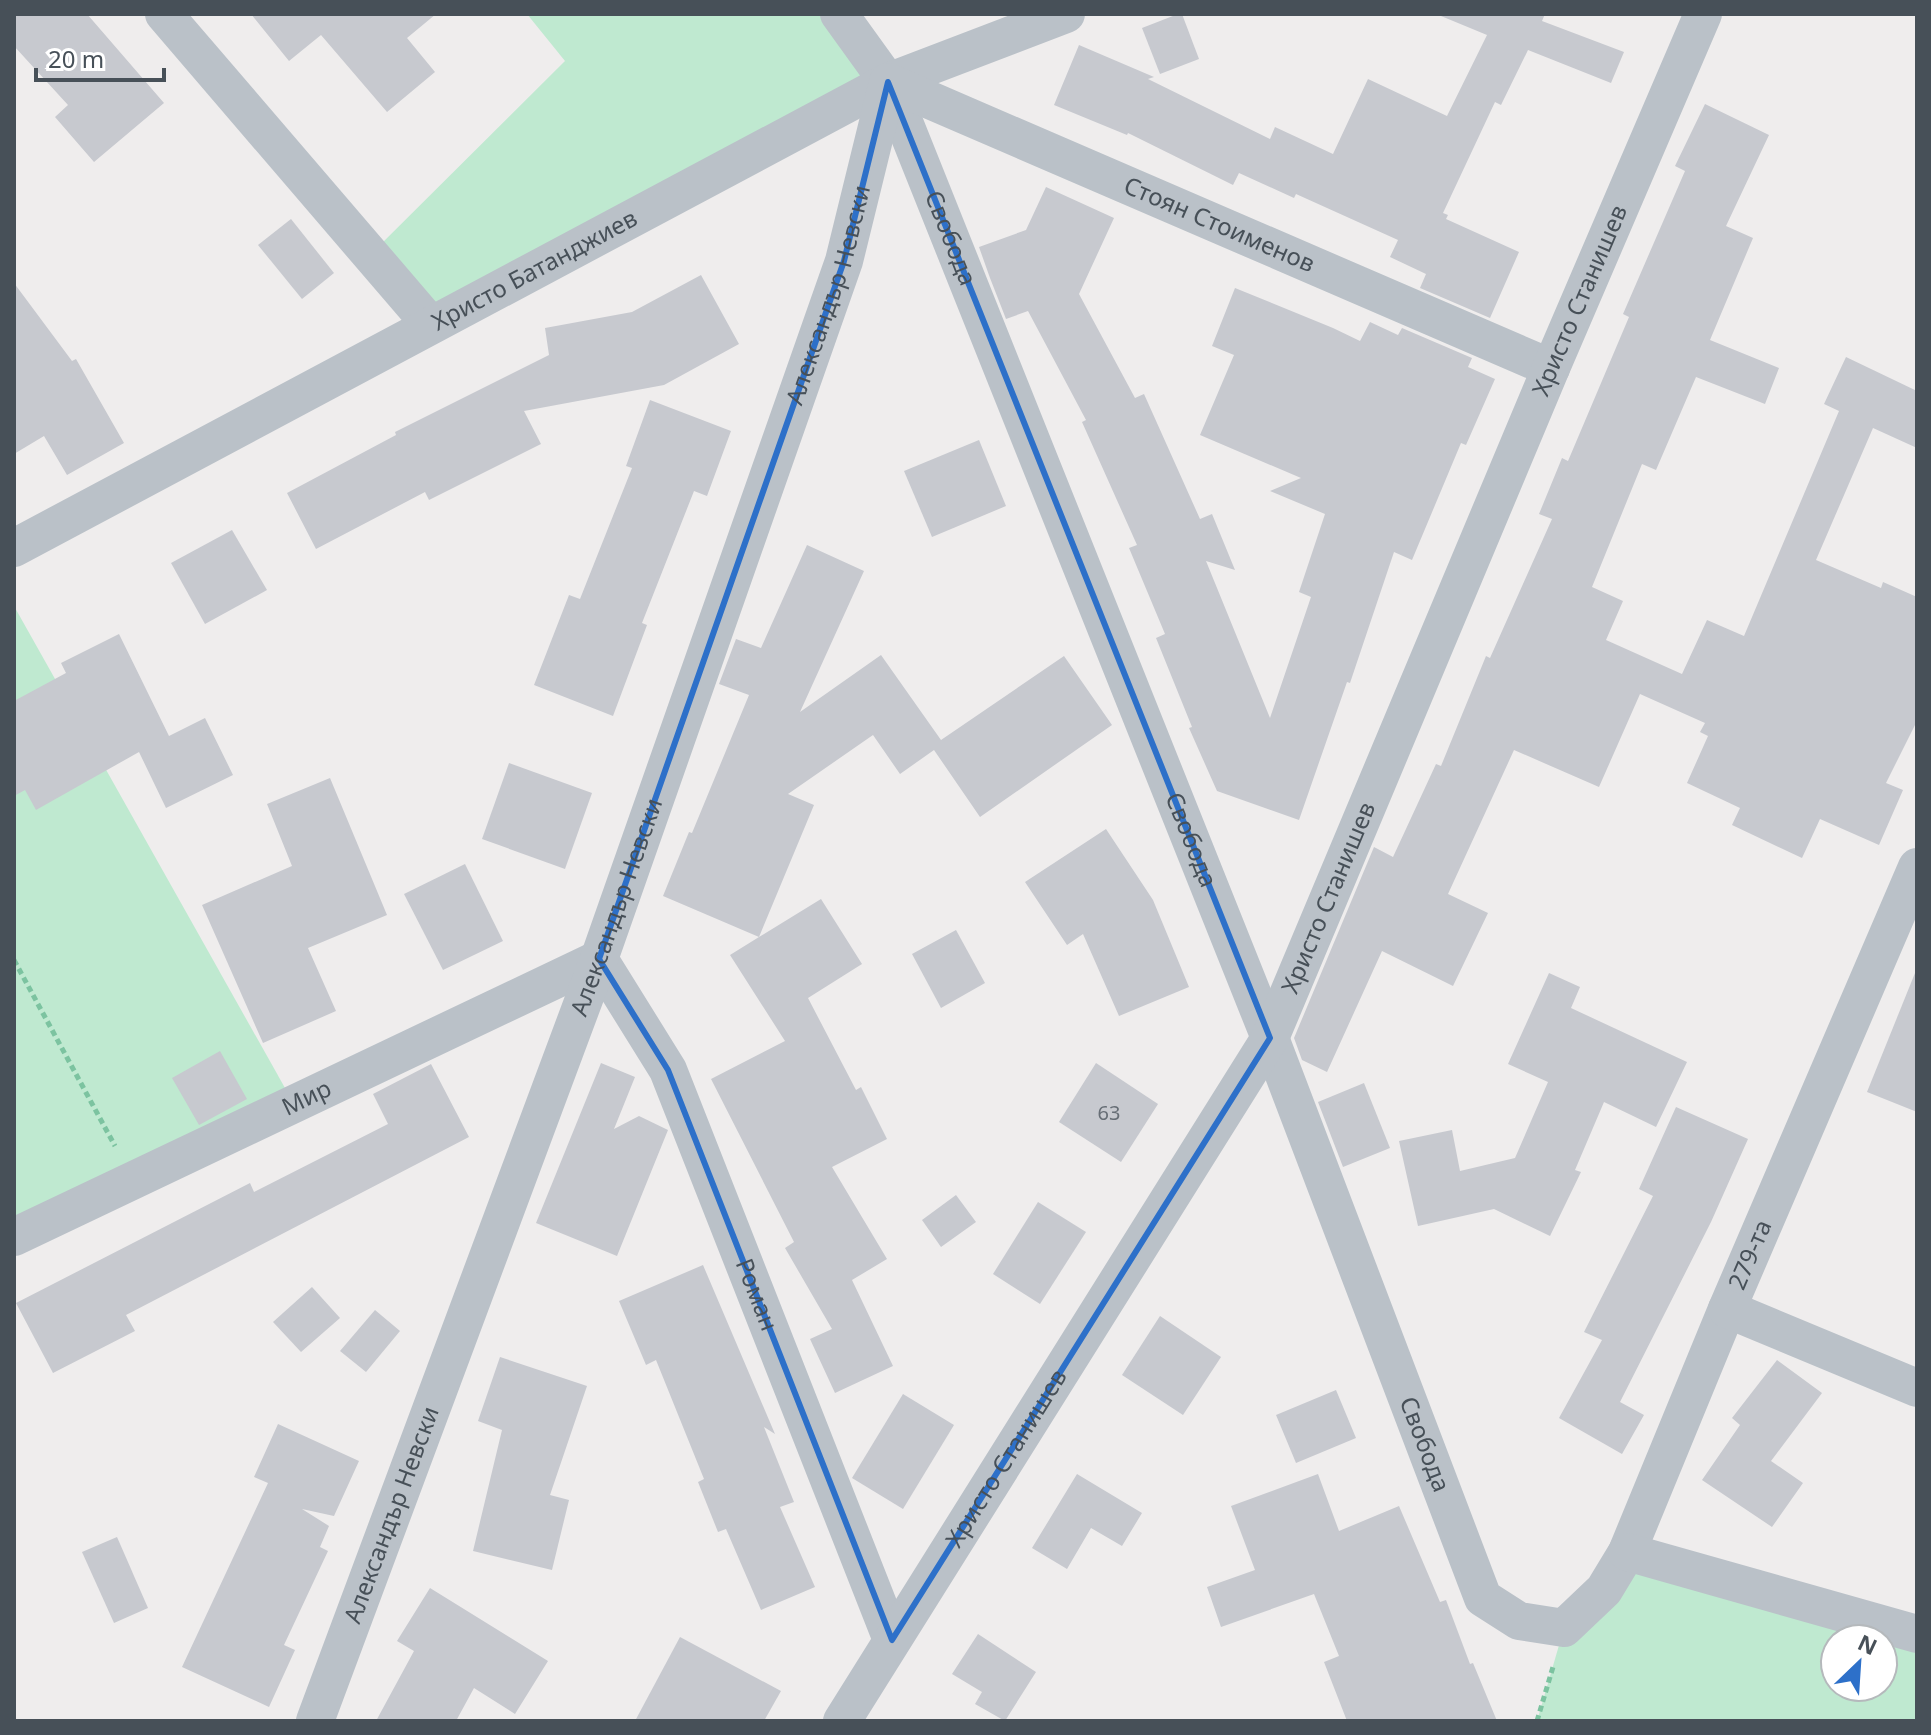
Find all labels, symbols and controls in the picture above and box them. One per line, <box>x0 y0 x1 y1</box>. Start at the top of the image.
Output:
scale bar <box>36 32 164 82</box>
text: 20 m <box>48 42 104 75</box>
street label: Стоян Стоименов <box>1119 168 1320 279</box>
street label: Александър Невски <box>777 181 877 409</box>
street label: Свобода <box>918 185 986 290</box>
street label: Христо Станишев <box>1523 199 1634 400</box>
street label: Христо Батанджиев <box>425 201 643 337</box>
street label: Свобода <box>1158 787 1226 892</box>
street label: Александър Невски <box>561 793 669 1020</box>
street label: Христо Станишев <box>1273 796 1382 998</box>
street label: Мир <box>276 1071 336 1122</box>
house number: 63 <box>1098 1099 1120 1126</box>
street label: 279-та <box>1719 1214 1778 1294</box>
street label: Роман <box>729 1253 787 1335</box>
street label: Христо Станишев <box>937 1362 1074 1553</box>
street label: Свобода <box>1393 1391 1459 1496</box>
street label: Александър Невски <box>335 1401 446 1627</box>
north arrow <box>1819 1623 1899 1703</box>
text: N <box>1853 1627 1882 1661</box>

